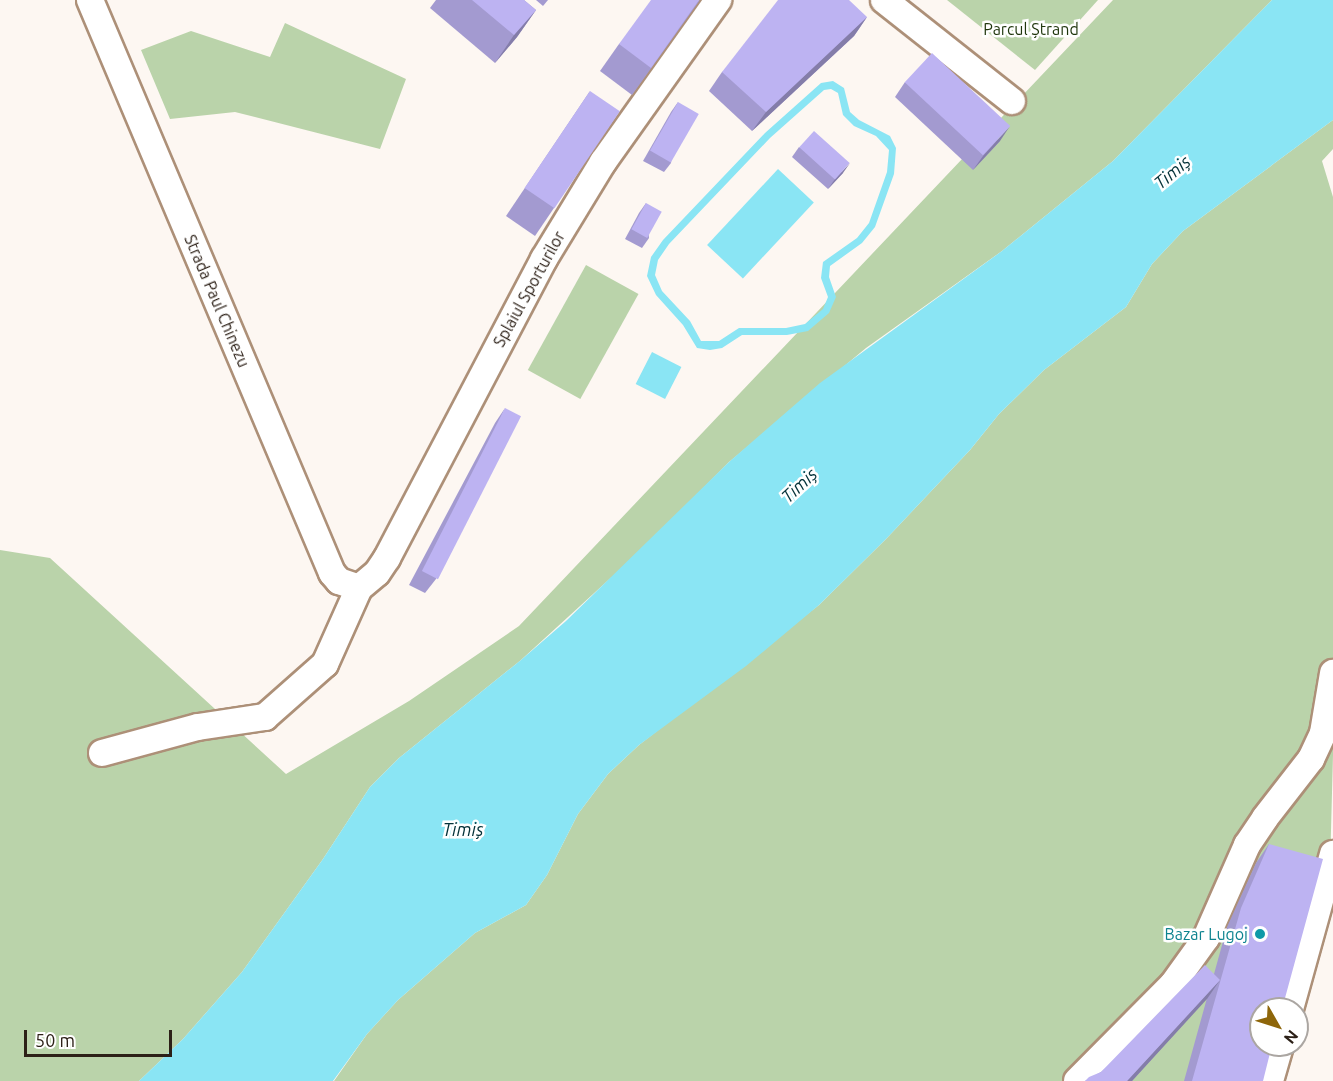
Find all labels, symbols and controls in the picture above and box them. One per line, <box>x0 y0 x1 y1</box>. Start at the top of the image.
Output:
park label: Parcul Ștrand <box>983 19 1079 39</box>
water label: Timiș <box>1149 151 1195 193</box>
street label: Splaiul Sporturilor <box>489 228 569 350</box>
street label: Strada Paul Chinezu <box>180 232 254 370</box>
water label: Timiș <box>777 463 821 507</box>
water label: Timiș <box>442 818 484 840</box>
place label: Bazar Lugoj <box>1165 924 1248 944</box>
marker: Bazar Lugoj <box>1253 927 1267 941</box>
north arrow <box>1249 997 1309 1057</box>
scale bar <box>27 1018 176 1056</box>
text: N <box>1281 1027 1302 1047</box>
text: 50 m <box>35 1030 75 1050</box>

